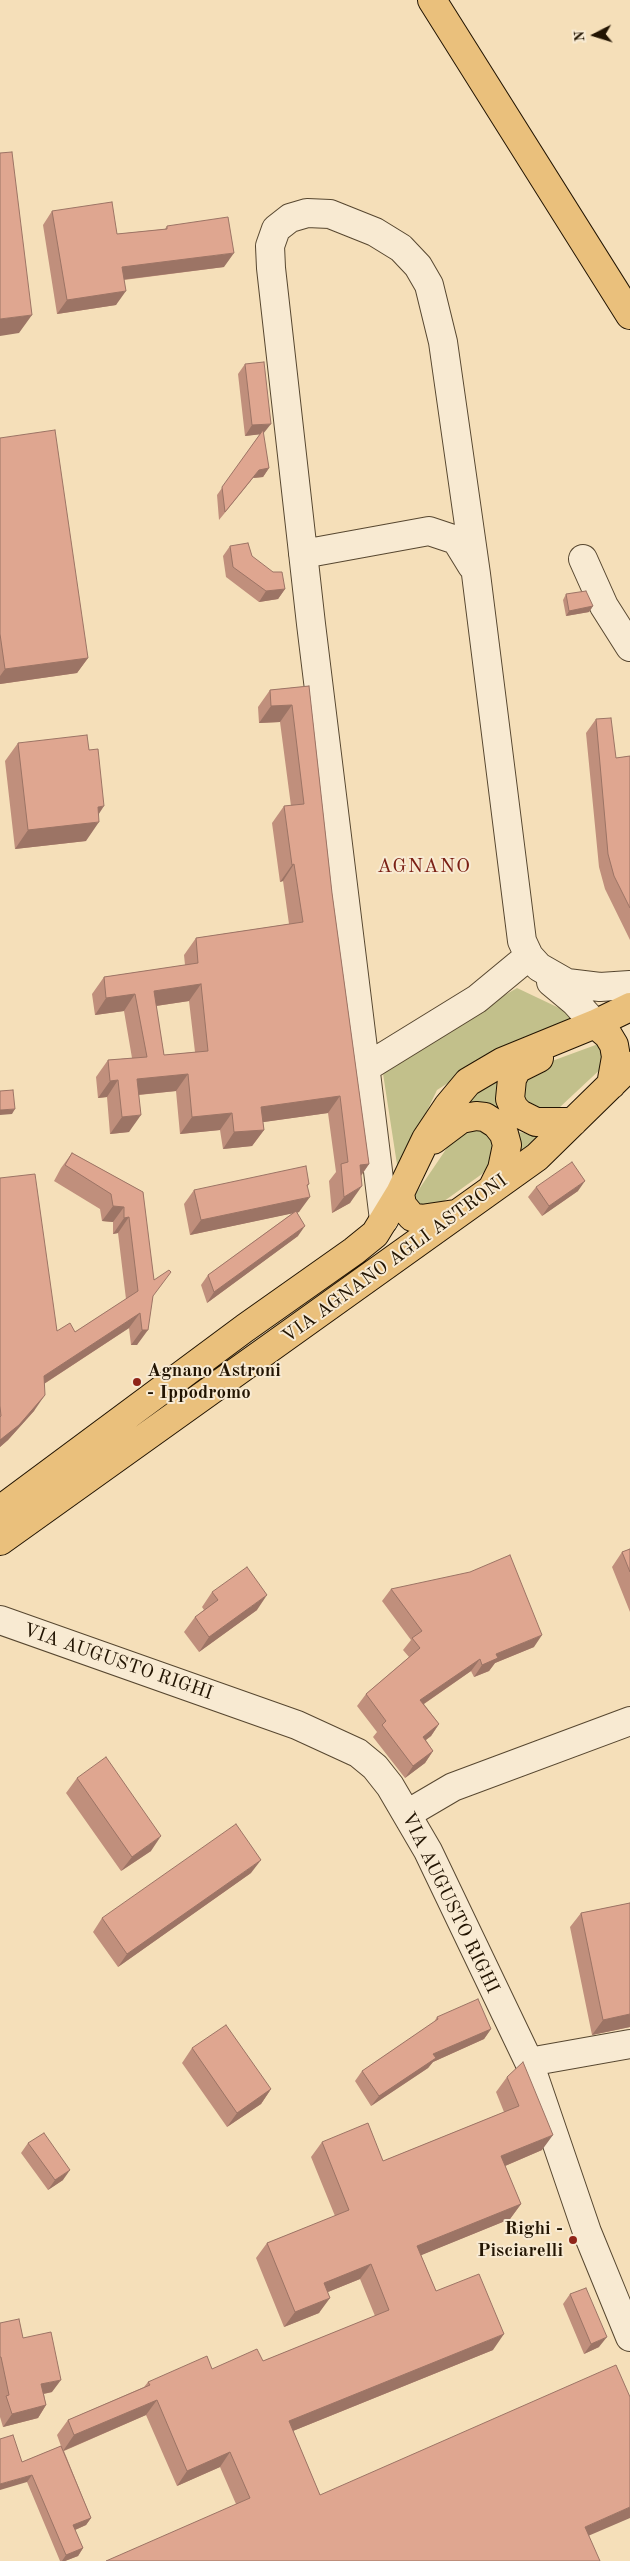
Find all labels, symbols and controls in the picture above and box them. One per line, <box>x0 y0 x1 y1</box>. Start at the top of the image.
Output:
north arrow <box>570 10 620 60</box>
text: N <box>573 30 587 42</box>
district label: AGNANO <box>376 855 472 879</box>
street label: VIA AGNANO AGLI ASTRONI <box>278 1170 512 1348</box>
place label: Agnano Astroni - Ippodromo <box>147 1360 281 1404</box>
marker: Agnano Astroni - Ippodromo <box>131 1376 143 1388</box>
street label: VIA AUGUSTO RIGHI <box>20 1619 216 1705</box>
street label: VIA AUGUSTO RIGHI <box>396 1809 504 1997</box>
place label: Righi - Pisciarelli <box>477 2218 563 2262</box>
marker: Righi - Pisciarelli <box>567 2234 579 2246</box>

